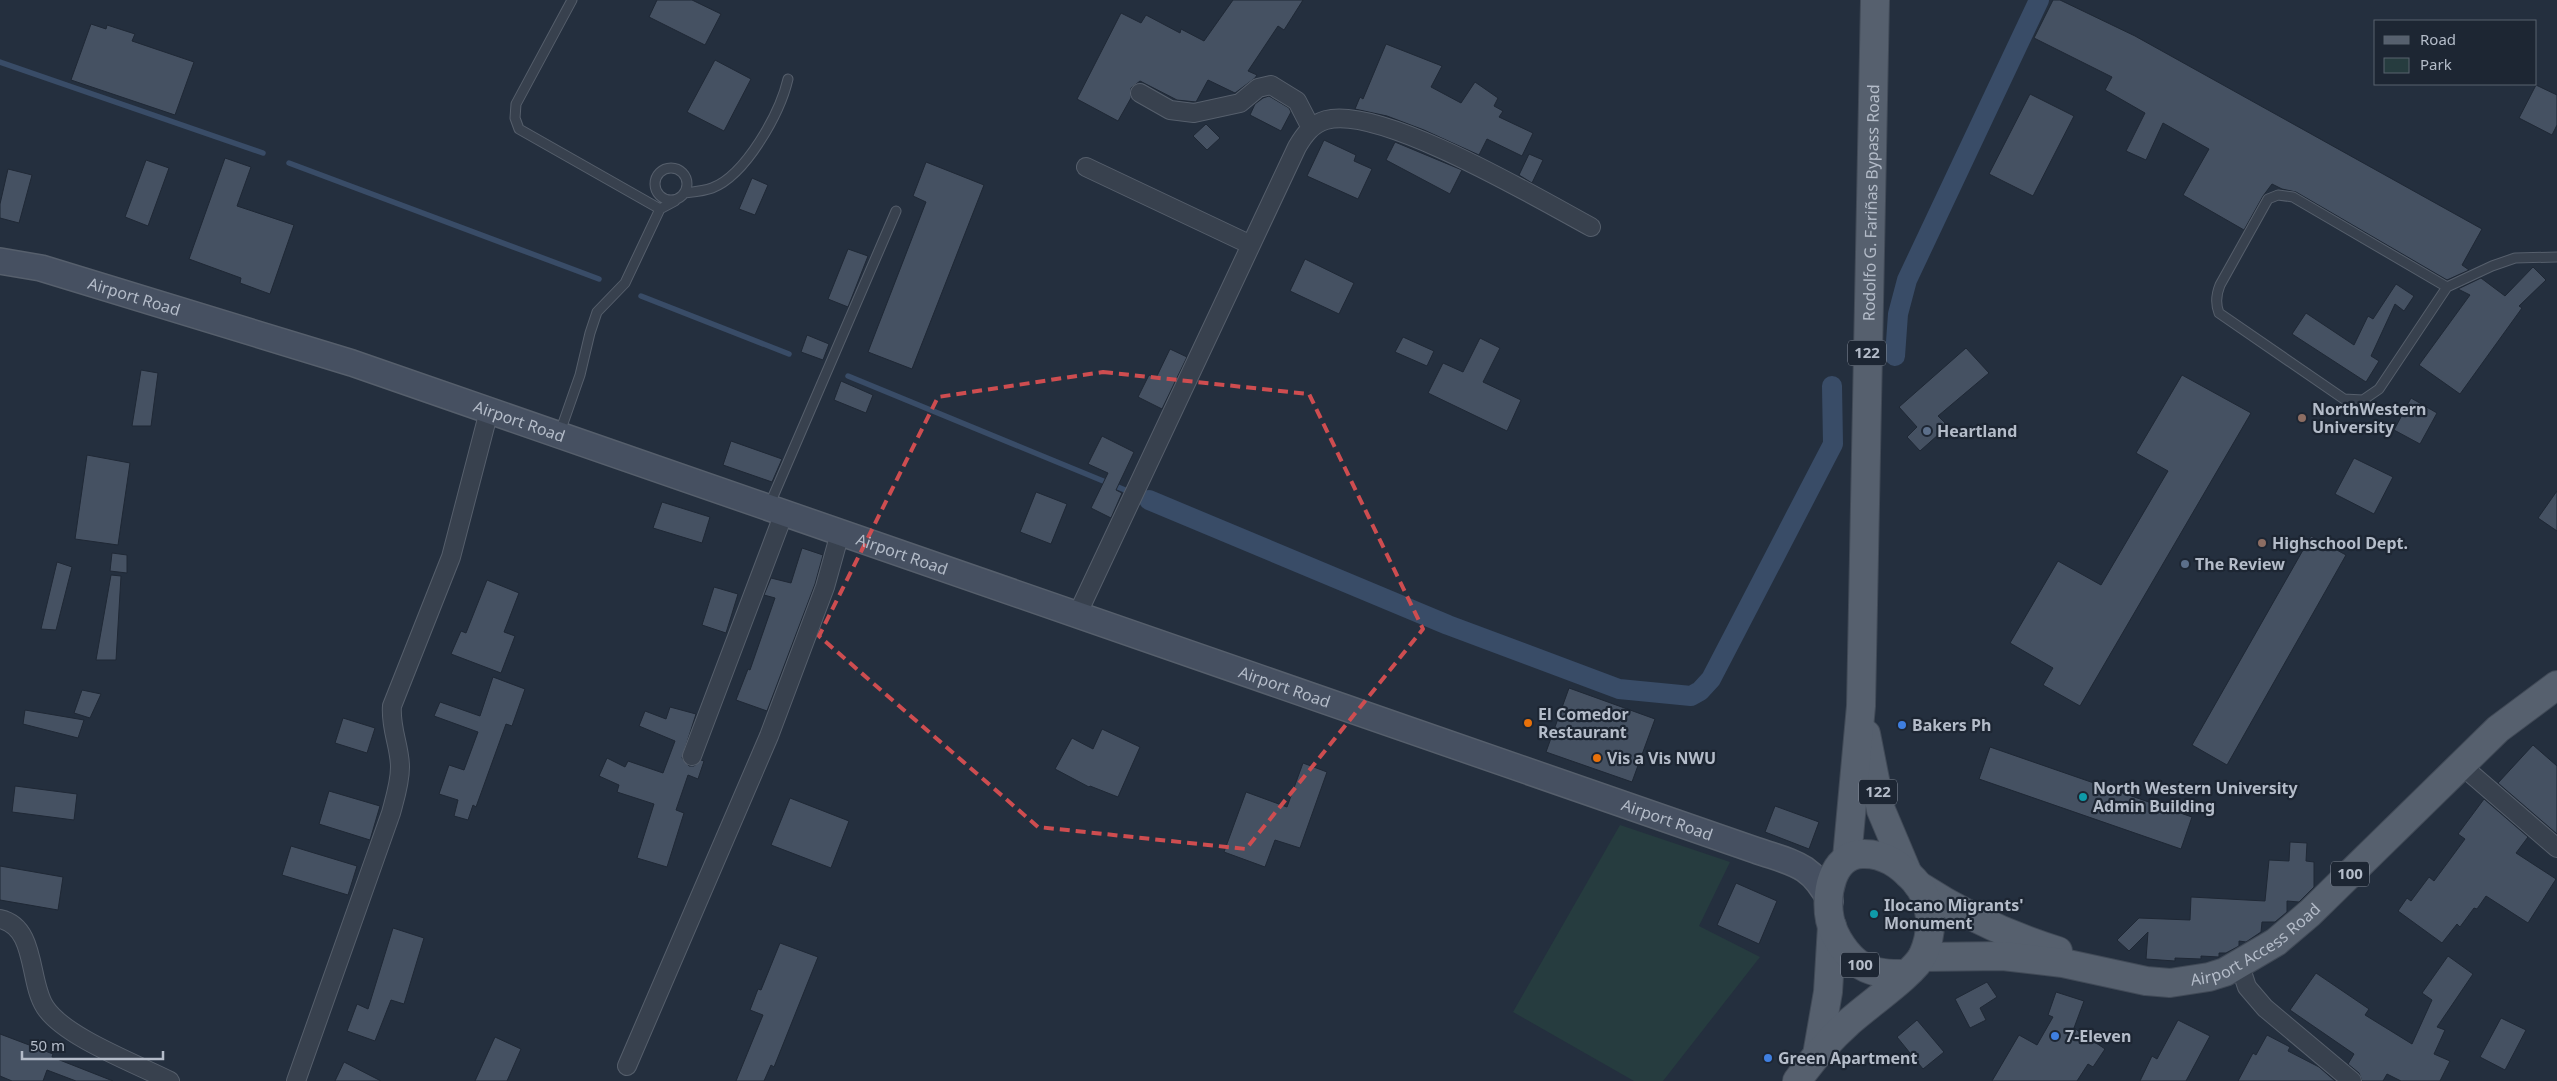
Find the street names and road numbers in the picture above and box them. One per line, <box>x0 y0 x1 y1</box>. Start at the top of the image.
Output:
street label: Rodolfo G. Fariñas Bypass Road <box>1858 84 1884 321</box>
street label: Airport Road <box>85 272 183 321</box>
road number: 122 <box>1848 340 1886 366</box>
street label: Airport Road <box>471 395 568 447</box>
street label: Airport Road <box>853 528 951 580</box>
street label: Airport Road <box>1236 661 1333 713</box>
road number: 122 <box>1859 780 1897 804</box>
street label: Airport Road <box>1618 793 1716 846</box>
road number: 100 <box>2331 862 2369 886</box>
street label: Airport Access Road <box>2189 898 2325 991</box>
road number: 100 <box>1841 952 1879 978</box>

